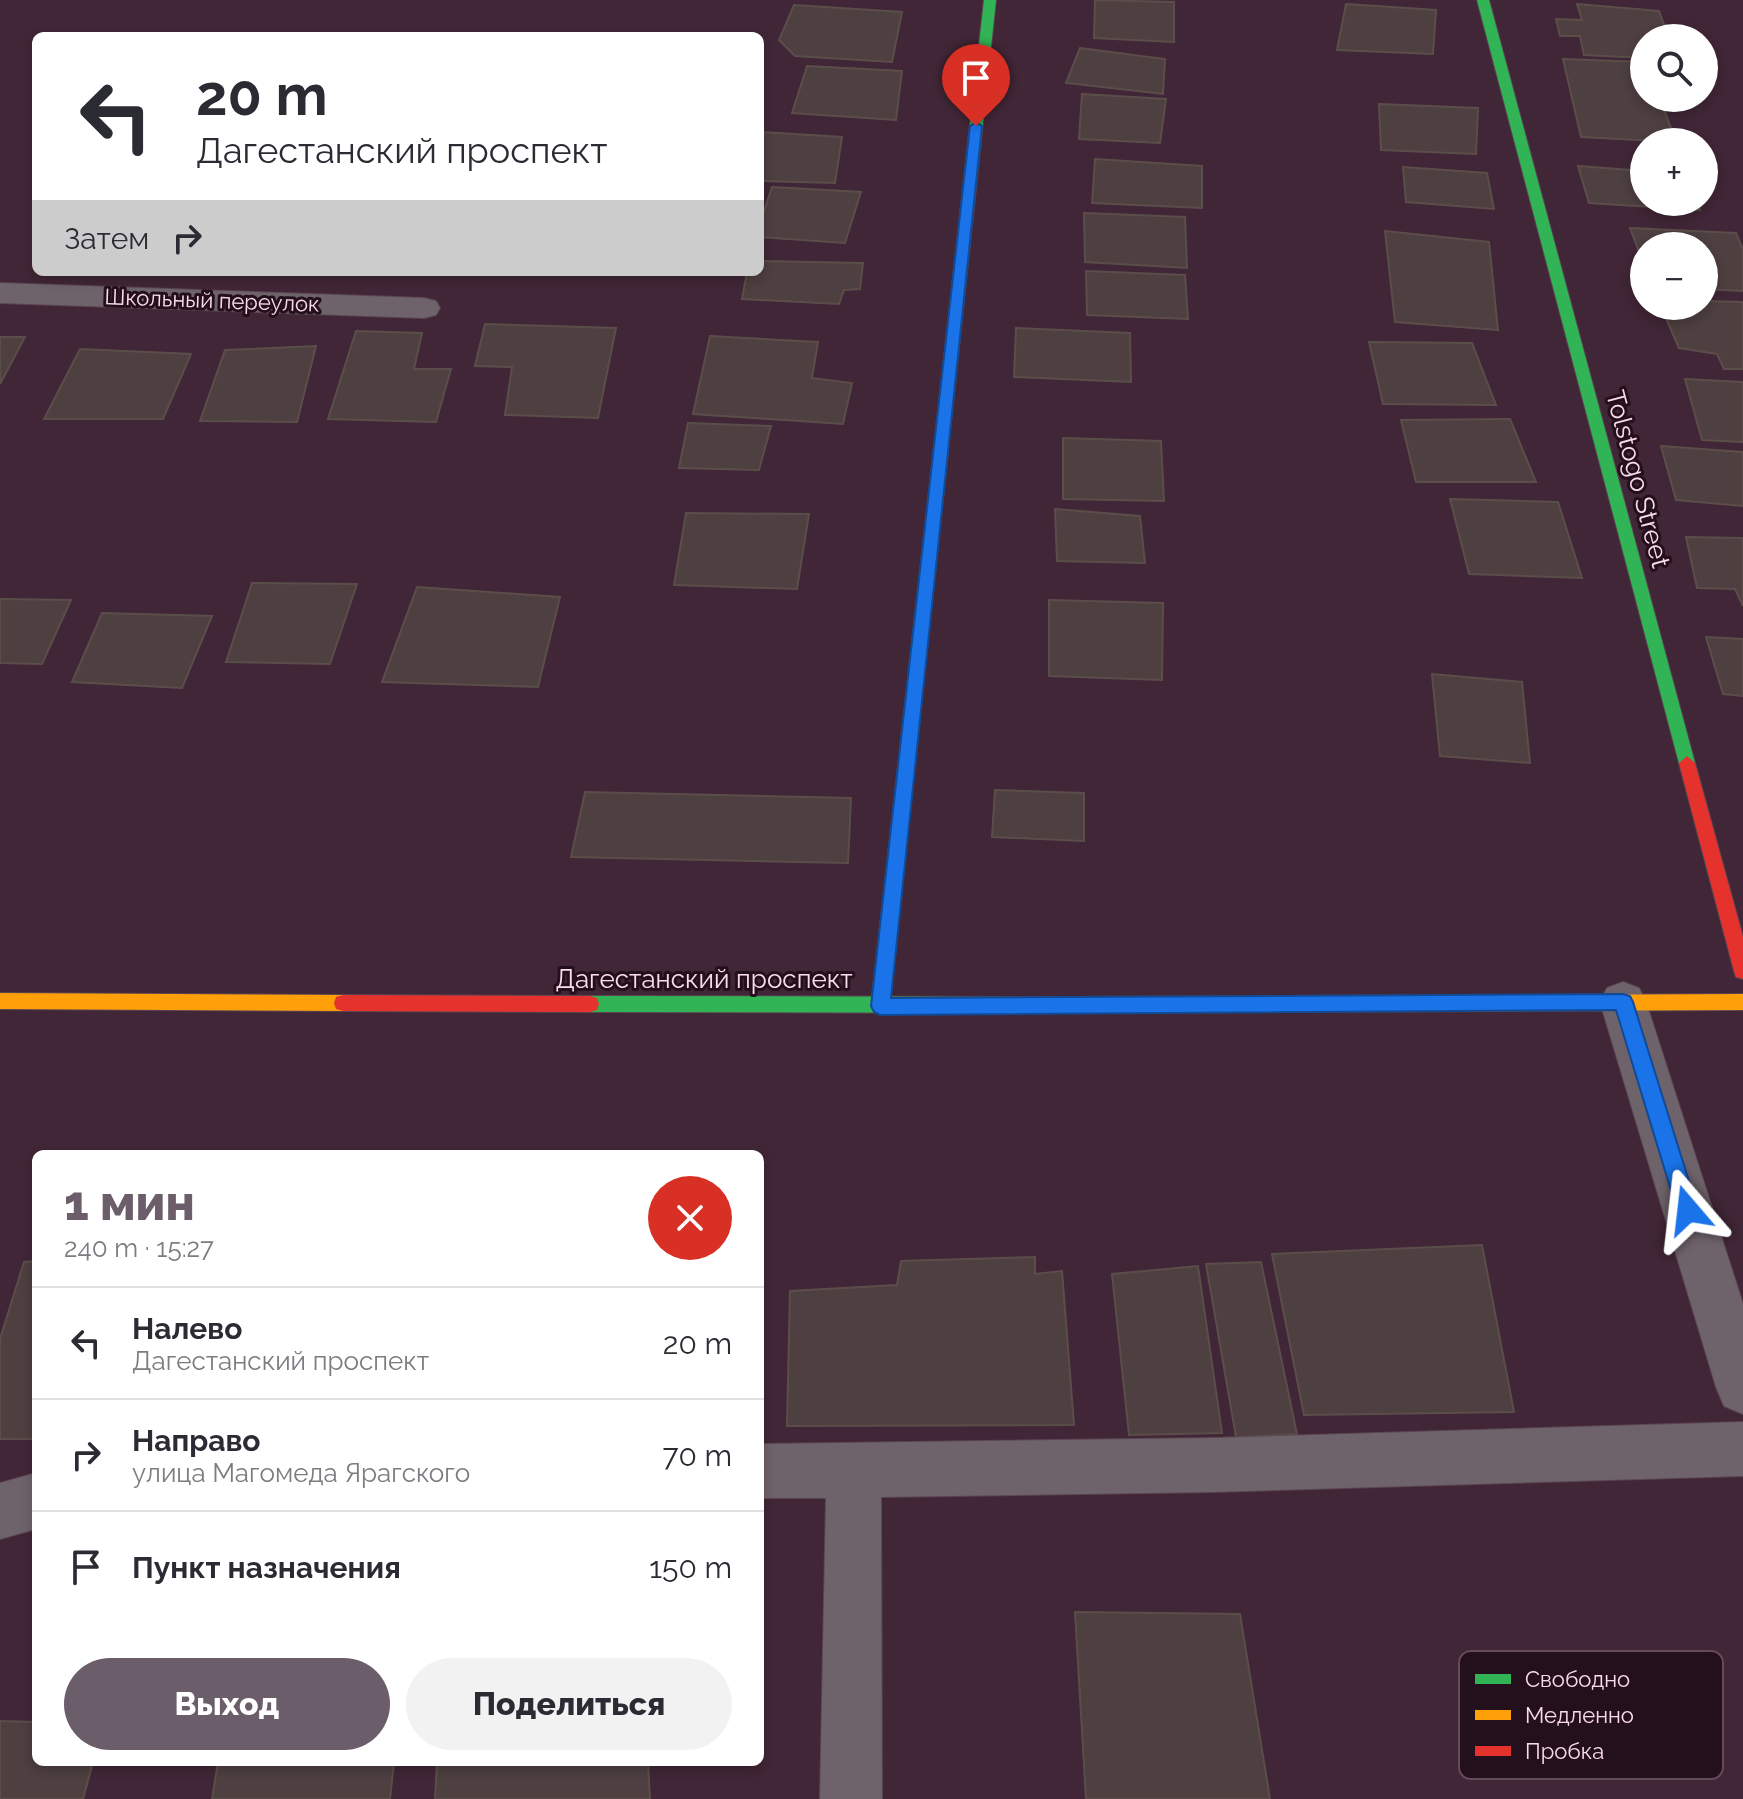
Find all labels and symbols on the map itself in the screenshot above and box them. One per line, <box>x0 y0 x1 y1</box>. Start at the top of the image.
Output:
pin <box>942 44 1010 126</box>
street label: Школьный переулок <box>104 283 320 317</box>
street label: Tolstogo Street <box>1600 387 1676 571</box>
street label: Дагестанский проспект <box>555 964 853 994</box>
position arrow <box>1646 1168 1730 1252</box>
legend <box>1459 1651 1723 1779</box>
text: Свободно <box>1525 1666 1630 1692</box>
text: Медленно <box>1525 1702 1634 1728</box>
text: Пробка <box>1525 1738 1604 1764</box>

